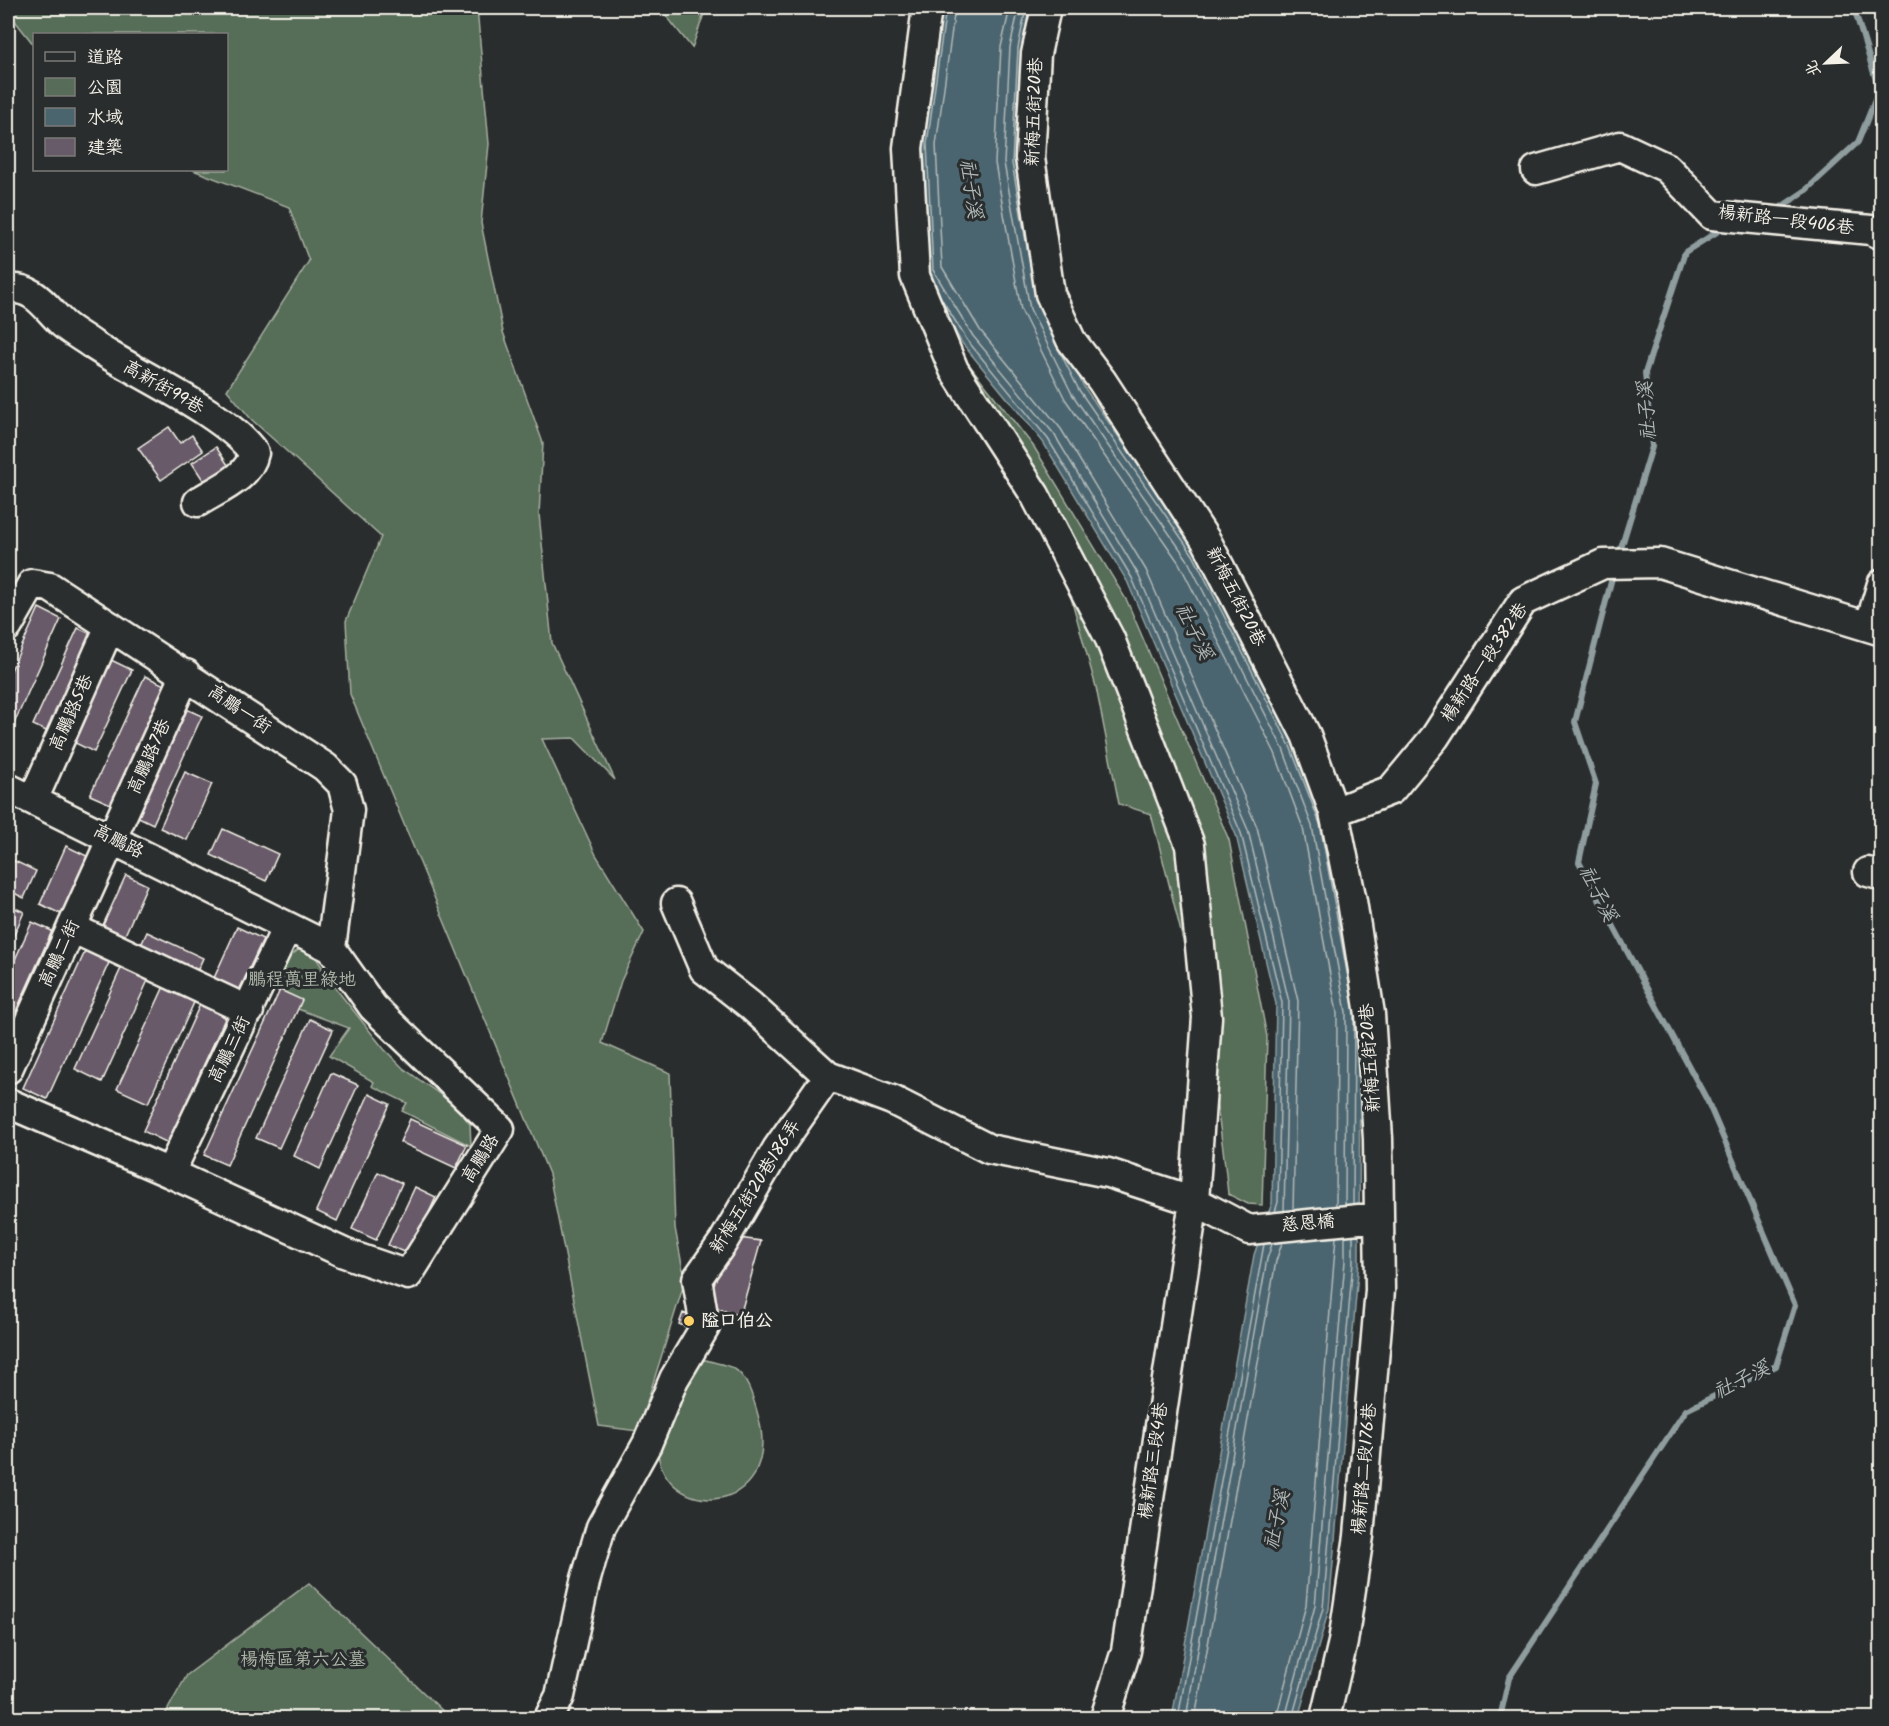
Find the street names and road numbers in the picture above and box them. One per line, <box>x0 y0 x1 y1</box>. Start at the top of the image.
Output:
street label: 新梅五街20巷 <box>1019 57 1051 167</box>
street label: 楊新路一段406巷 <box>1716 198 1856 244</box>
street label: 高新街99巷 <box>117 353 209 423</box>
street label: 新梅五街20巷 <box>1197 542 1273 652</box>
street label: 楊新路一段382巷 <box>1434 597 1536 729</box>
street label: 高鵬路5巷 <box>42 670 102 756</box>
street label: 高鵬一街 <box>201 678 277 742</box>
street label: 高鵬路7巷 <box>120 714 180 800</box>
street label: 高鵬路 <box>87 817 149 867</box>
street label: 高鵬二街 <box>32 915 88 993</box>
street label: 新梅五街20巷 <box>1353 1002 1389 1114</box>
street label: 高鵬三街 <box>201 1011 259 1089</box>
street label: 新梅五街20巷186弄 <box>703 1114 809 1260</box>
street label: 高鵬路 <box>454 1128 508 1190</box>
street label: 慈恩橋 <box>1280 1207 1336 1241</box>
street label: 楊新路三段4巷 <box>1131 1401 1177 1521</box>
street label: 楊新路二段176巷 <box>1345 1402 1385 1536</box>

